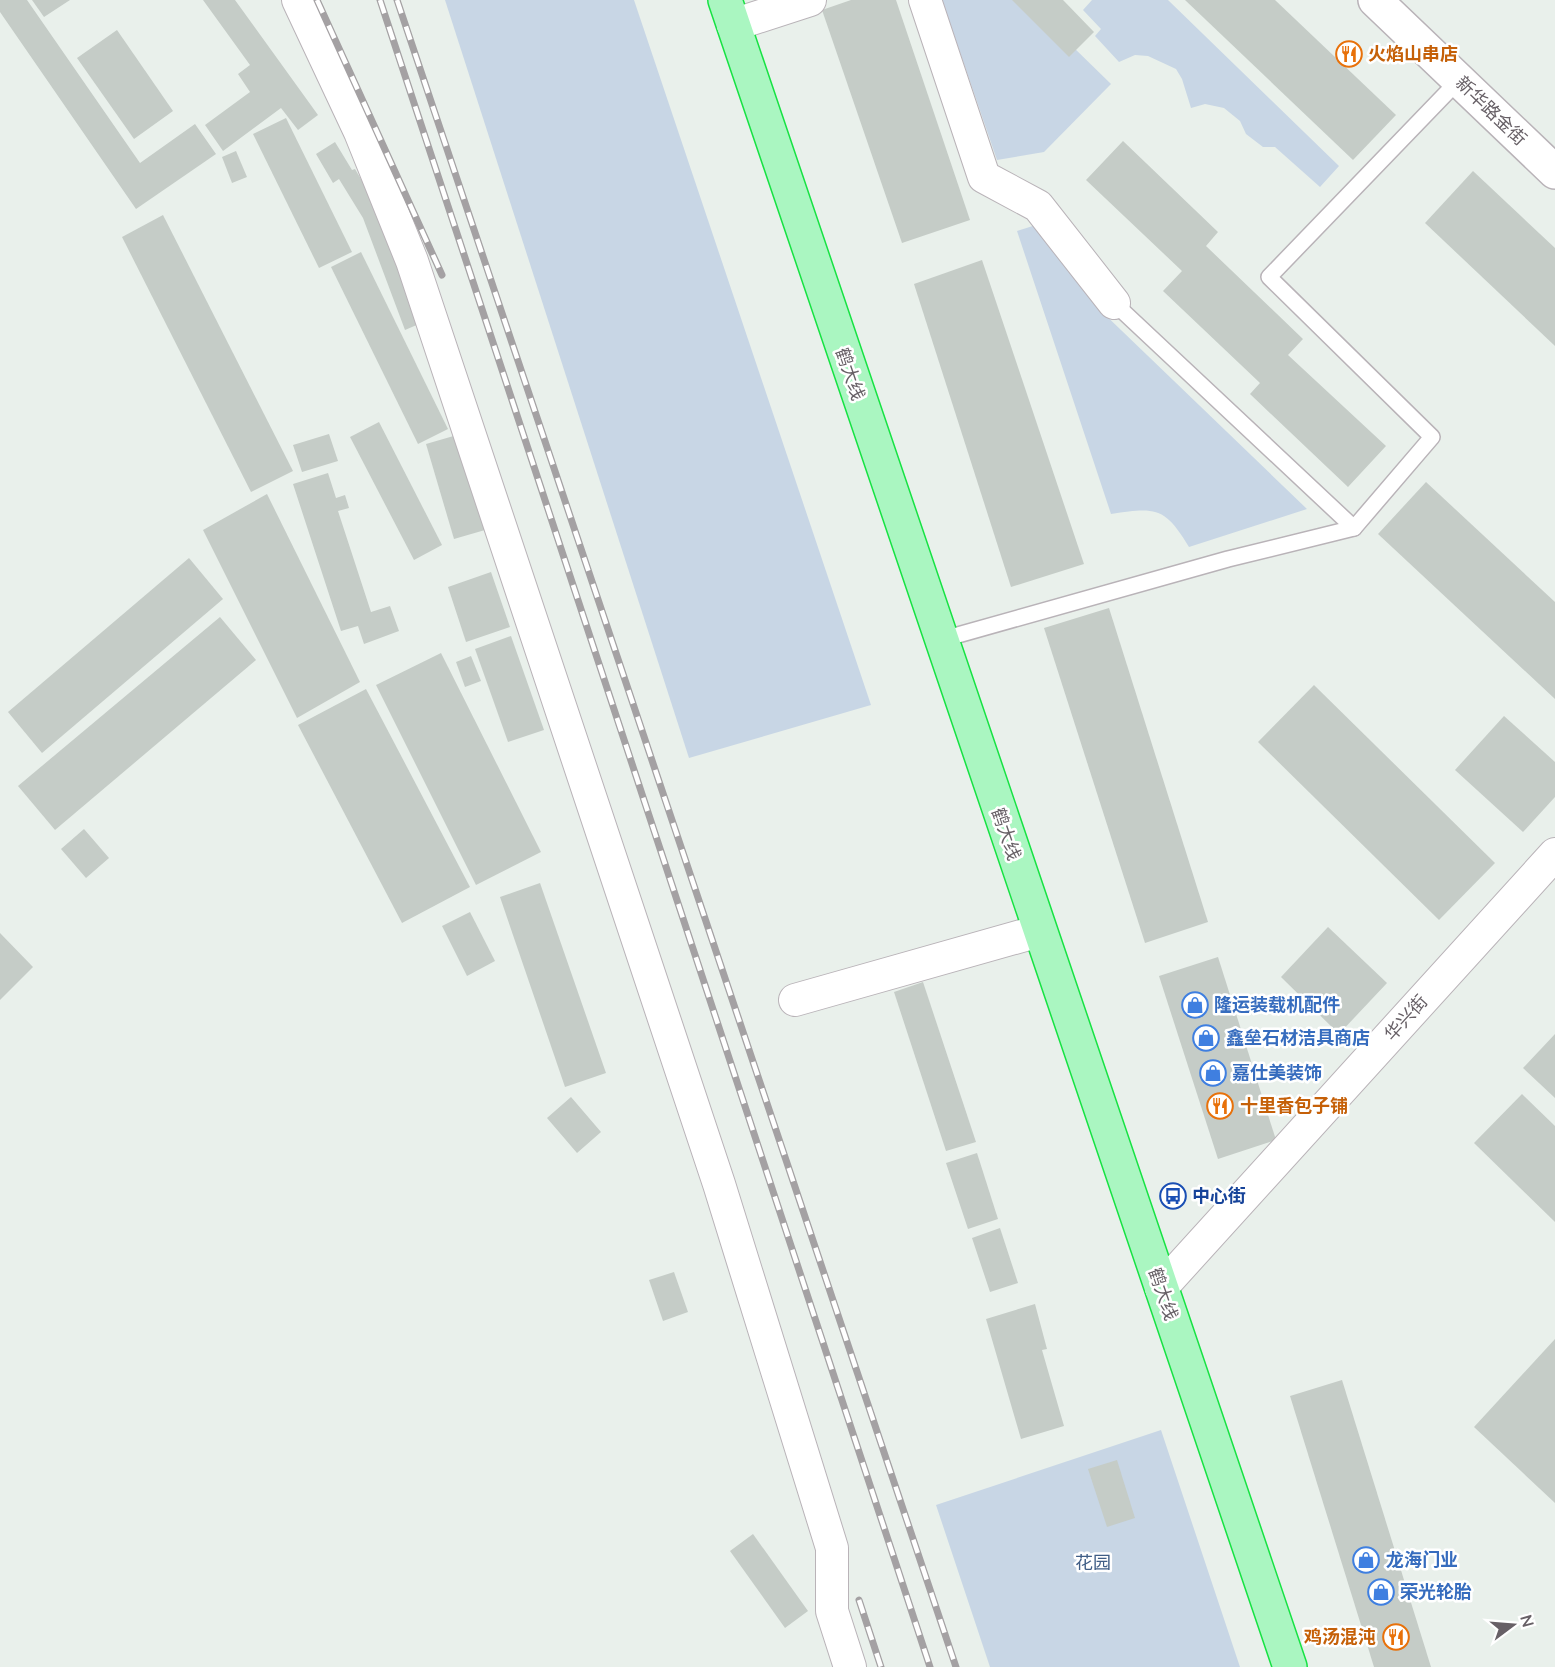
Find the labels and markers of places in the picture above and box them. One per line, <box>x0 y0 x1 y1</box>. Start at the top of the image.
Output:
restaurant icon: 火焰山串店 <box>1334 39 1364 69</box>
place label: 火焰山串店 <box>1368 42 1458 66</box>
shop icon: 隆运装载机配件 <box>1180 990 1210 1020</box>
place label: 隆运装载机配件 <box>1214 993 1340 1017</box>
shop icon: 鑫垒石材洁具商店 <box>1191 1023 1221 1053</box>
place label: 鑫垒石材洁具商店 <box>1226 1026 1370 1050</box>
shop icon: 嘉仕美装饰 <box>1198 1058 1228 1088</box>
place label: 嘉仕美装饰 <box>1232 1061 1322 1085</box>
restaurant icon: 十里香包子铺 <box>1205 1091 1235 1121</box>
place label: 十里香包子铺 <box>1240 1094 1348 1118</box>
bus stop icon: 中心街 <box>1158 1181 1188 1211</box>
place label: 中心街 <box>1192 1184 1246 1208</box>
shop icon: 龙海门业 <box>1351 1545 1381 1575</box>
place label: 龙海门业 <box>1386 1548 1458 1572</box>
shop icon: 荣光轮胎 <box>1366 1577 1396 1607</box>
place label: 荣光轮胎 <box>1400 1580 1472 1604</box>
restaurant icon: 鸡汤混沌 <box>1381 1622 1411 1652</box>
place label: 鸡汤混沌 <box>1304 1625 1376 1649</box>

